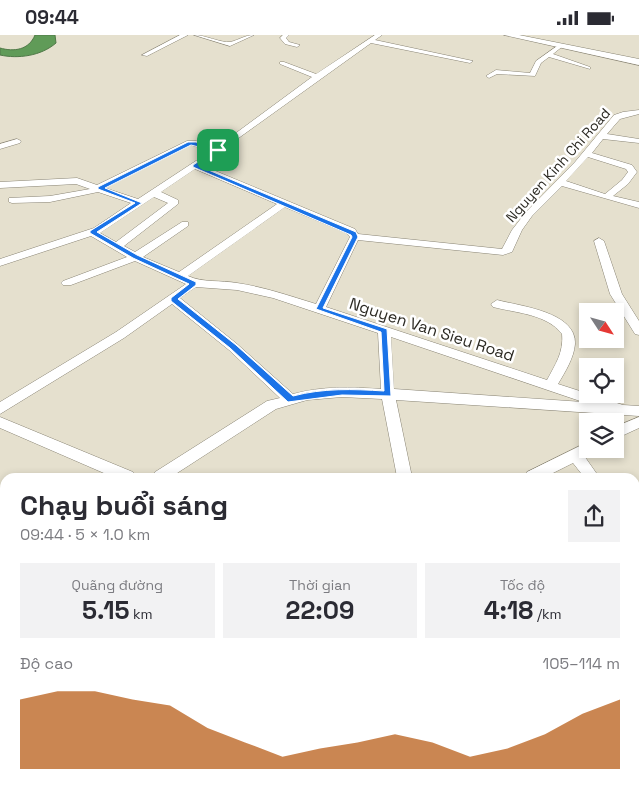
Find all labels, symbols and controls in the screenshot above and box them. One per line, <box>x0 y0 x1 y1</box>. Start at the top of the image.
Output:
text: 09:44 <box>25 5 79 30</box>
street label: Nguyen Kinh Chi Road <box>502 104 614 226</box>
pin <box>197 129 239 171</box>
icon: arrive <box>204 136 232 164</box>
street label: Nguyen Van Sieu Road <box>347 293 517 366</box>
north arrow <box>579 303 624 347</box>
map controls <box>579 303 624 458</box>
button: locate <box>579 358 624 403</box>
button: layers <box>579 413 624 458</box>
text: Chạy buổi sáng <box>20 487 228 523</box>
button: share <box>568 490 620 542</box>
text: 09:44 · 5 × 1.0 km <box>20 524 150 545</box>
text: Quãng đường <box>72 576 163 594</box>
text: Thời gian <box>289 576 351 594</box>
text: Tốc độ <box>500 576 545 594</box>
text: 5.15 <box>82 594 129 626</box>
text: 22:09 <box>286 594 354 626</box>
text: 4:18 <box>484 594 533 626</box>
text: km <box>129 605 153 623</box>
text: /km <box>533 605 562 623</box>
text: Độ cao <box>20 653 73 674</box>
text: 105–114 m <box>543 653 620 674</box>

